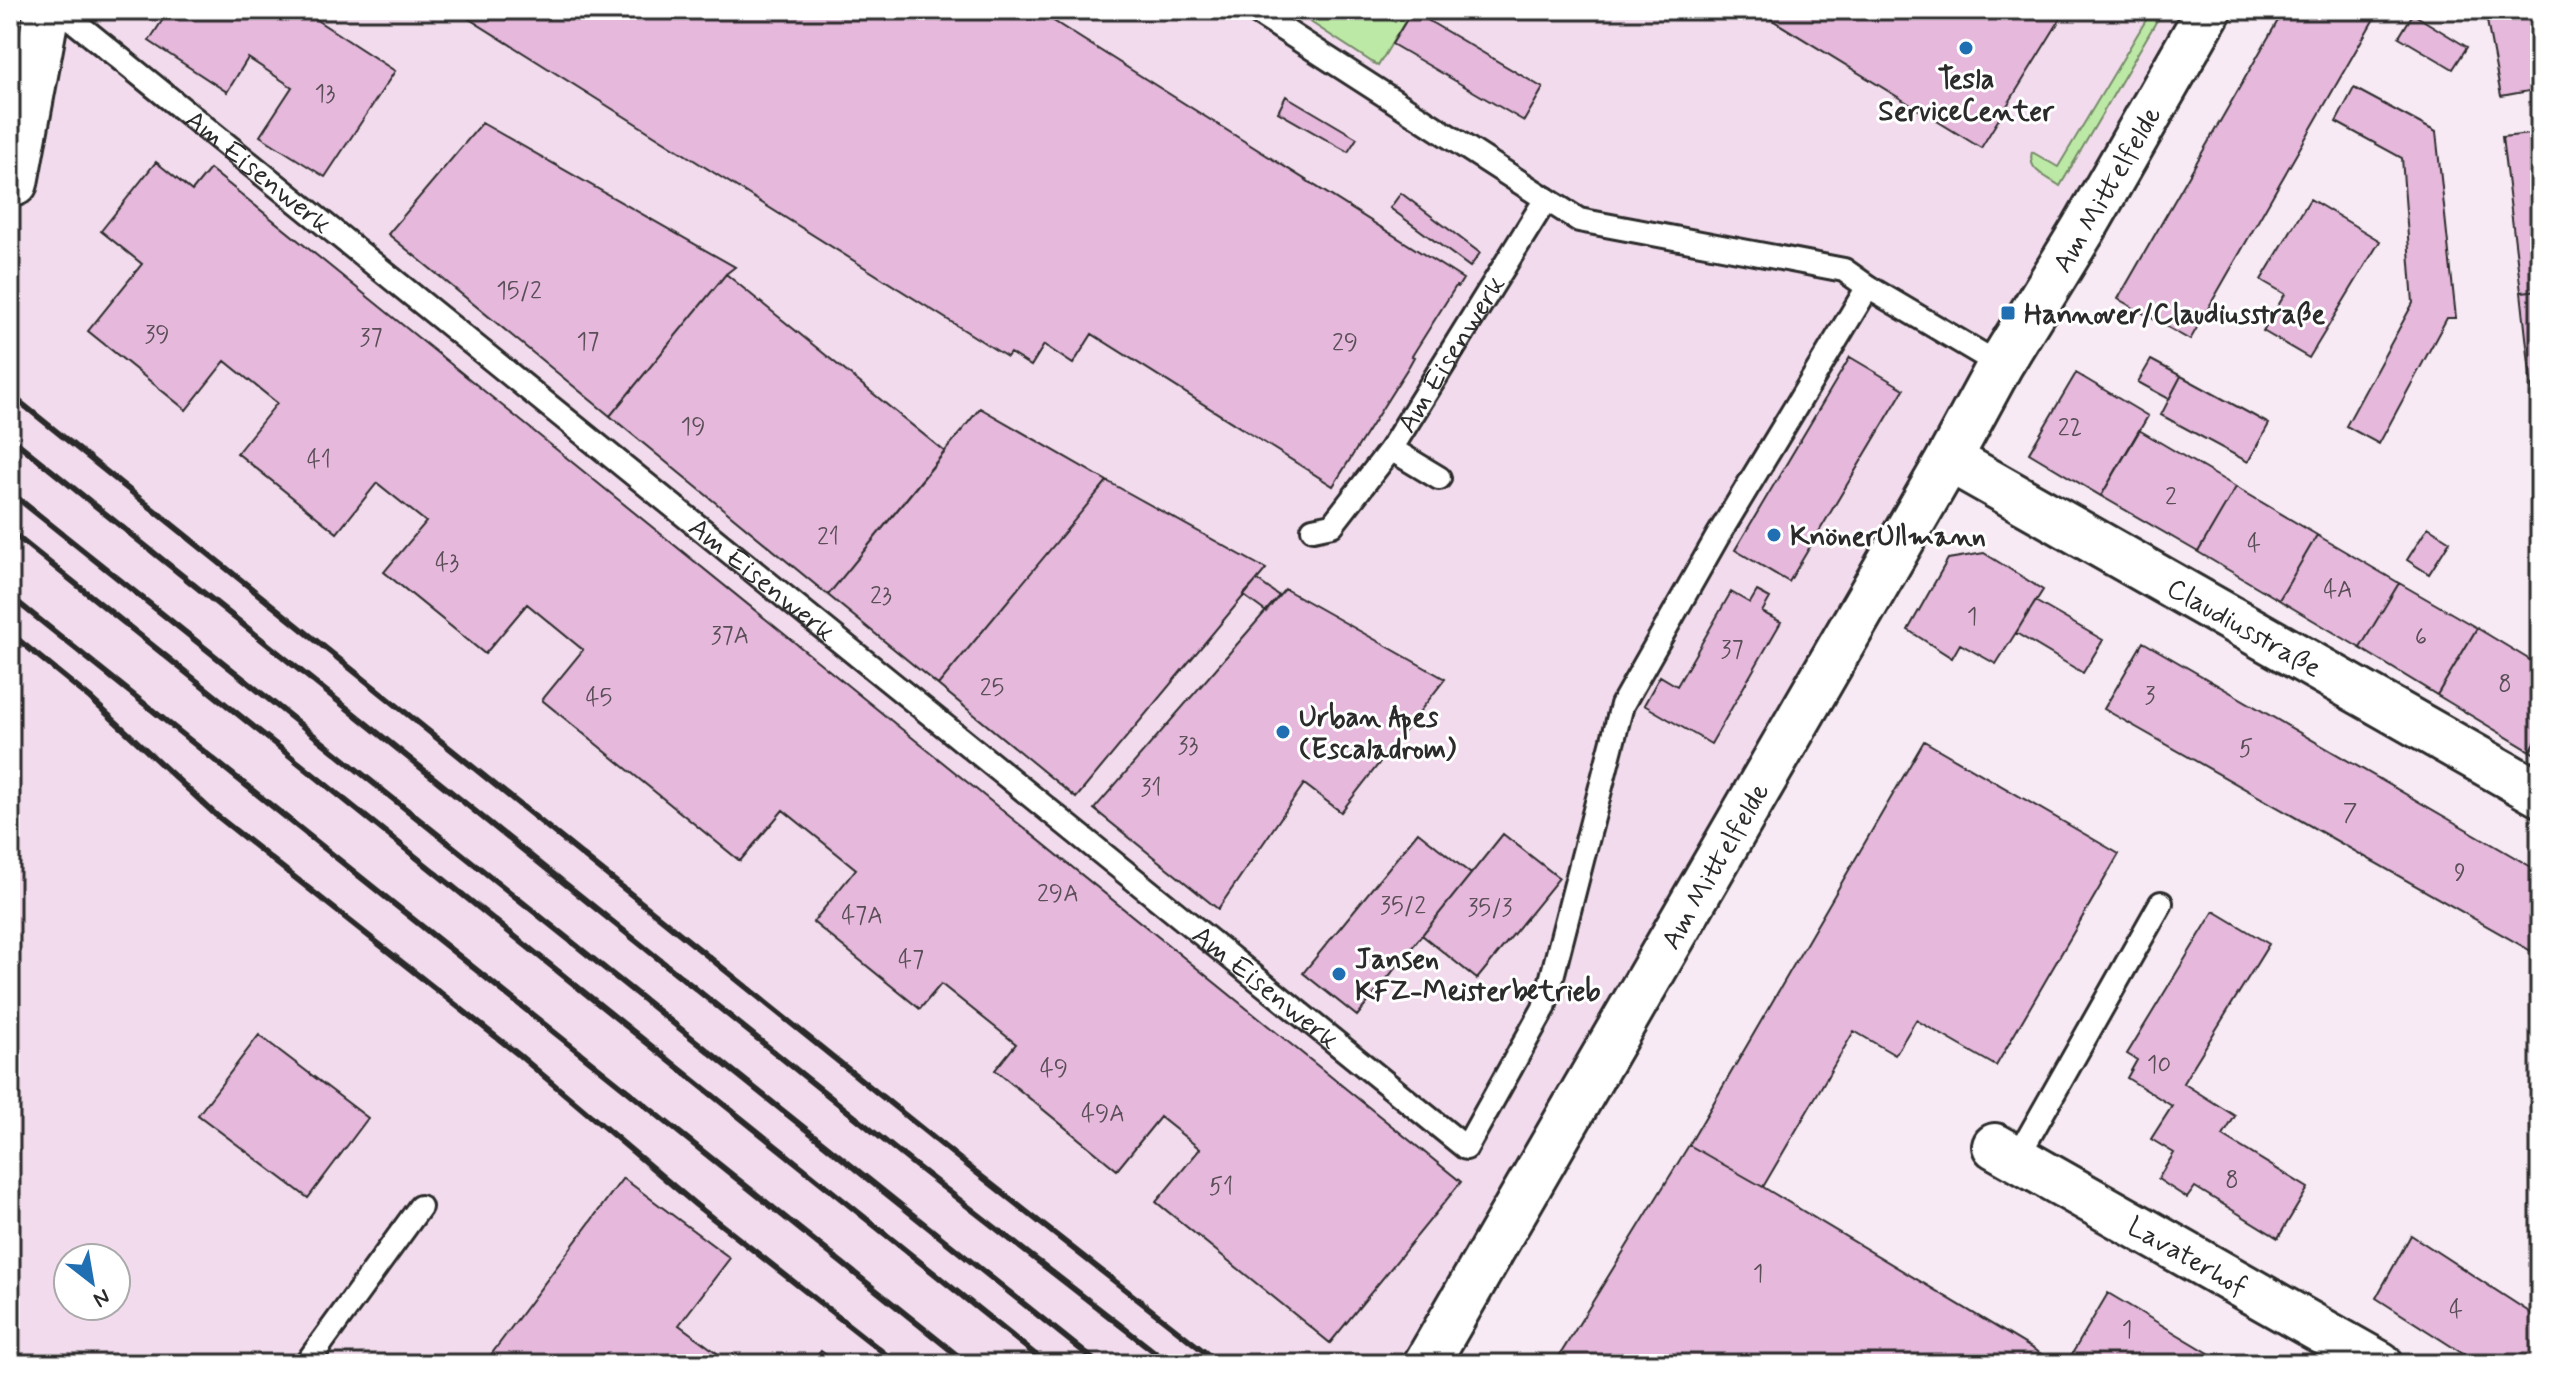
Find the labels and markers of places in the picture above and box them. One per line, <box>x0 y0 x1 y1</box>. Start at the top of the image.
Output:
marker: Tesla ServiceCenter <box>1957 39 1975 57</box>
place label: Tesla ServiceCenter <box>1878 62 2055 131</box>
place label: Hannover/Claudiusstraße <box>2024 297 2325 334</box>
marker: Hannover/Claudiusstraße <box>1999 304 2017 322</box>
place label: KnönerUllmann <box>1790 519 1986 556</box>
marker: KnönerUllmann <box>1765 526 1783 544</box>
place label: Urban Apes (Escaladrom) <box>1299 700 1456 769</box>
marker: Urban Apes (Escaladrom) <box>1274 723 1292 741</box>
place label: Jansen KFZ-Meisterbetrieb <box>1355 942 1601 1011</box>
marker: Jansen KFZ-Meisterbetrieb <box>1330 965 1348 983</box>

